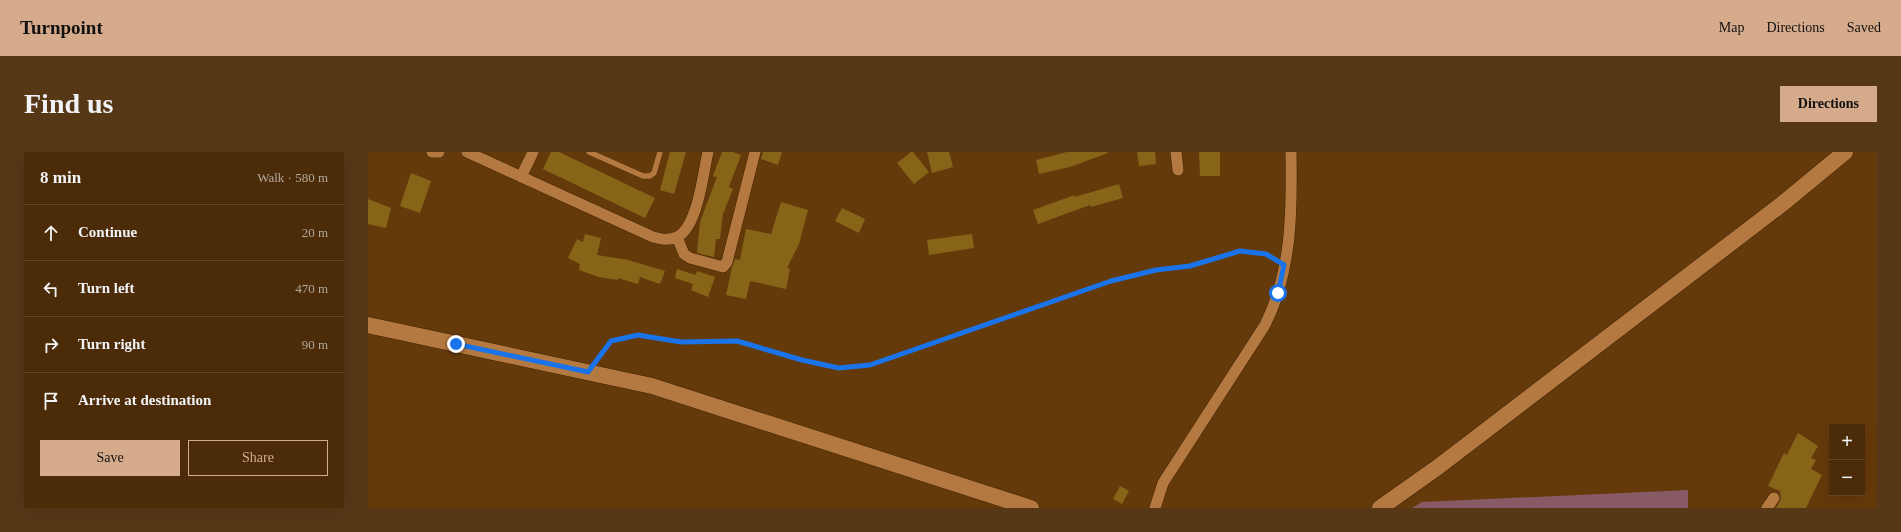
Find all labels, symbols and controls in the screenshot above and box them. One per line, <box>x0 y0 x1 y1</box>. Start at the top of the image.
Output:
text: Turnpoint <box>20 17 103 38</box>
text: Map <box>1719 20 1744 35</box>
text: Directions <box>1766 20 1825 35</box>
text: Saved <box>1847 20 1881 35</box>
button: Directions <box>1780 86 1877 122</box>
text: Find us <box>24 88 114 119</box>
text: 8 min <box>40 168 81 187</box>
text: Walk · 580 m <box>257 170 328 185</box>
icon: ahead <box>40 222 62 244</box>
text: Continue <box>78 224 137 240</box>
text: 20 m <box>302 225 328 240</box>
icon: left <box>40 278 62 300</box>
text: Turn left <box>78 280 135 296</box>
text: 470 m <box>295 281 328 296</box>
route start <box>1269 284 1287 302</box>
icon: right <box>40 334 62 356</box>
route end <box>447 335 465 353</box>
text: Turn right <box>78 336 145 352</box>
text: 90 m <box>302 337 328 352</box>
icon: arrive <box>40 390 62 412</box>
text: Arrive at destination <box>78 392 211 408</box>
map controls <box>1829 424 1865 496</box>
button: + <box>1829 424 1865 460</box>
button: Save <box>40 440 180 476</box>
button: Share <box>188 440 328 476</box>
button: − <box>1829 460 1865 496</box>

